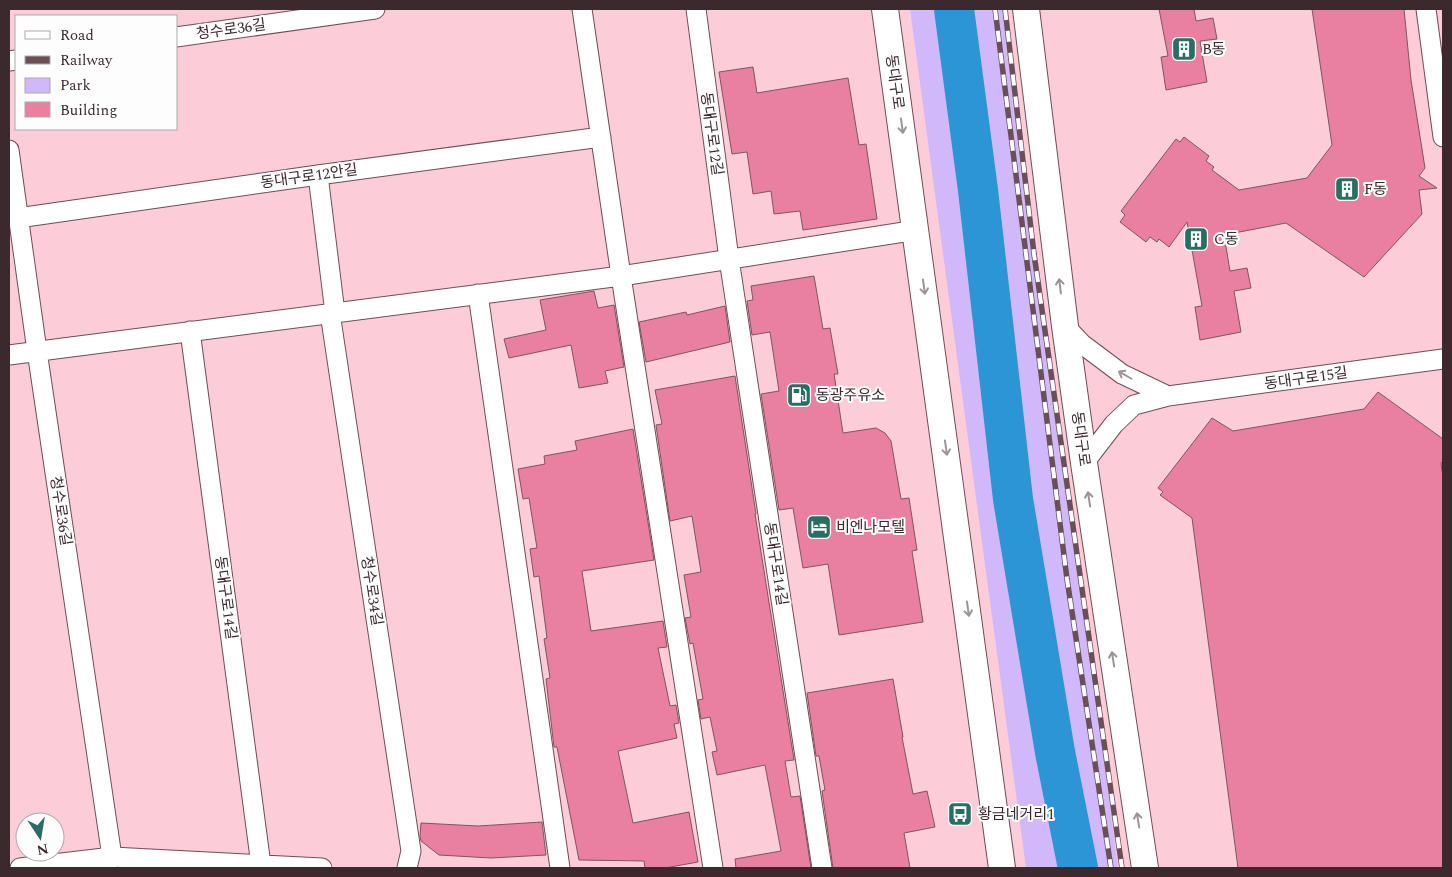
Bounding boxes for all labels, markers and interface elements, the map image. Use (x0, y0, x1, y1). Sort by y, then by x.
street label: 청수로36길 (195, 13, 267, 46)
legend (15, 15, 178, 130)
text: Road (60, 24, 94, 47)
building icon: B동 (1171, 36, 1197, 62)
place label: B동 (1202, 38, 1226, 61)
text: Railway (60, 49, 113, 72)
street label: 동대구로 (879, 53, 910, 111)
text: Park (60, 74, 91, 97)
street label: 동대구로12길 (694, 91, 729, 177)
text: Building (60, 99, 117, 122)
one-way arrow (897, 118, 907, 134)
street label: 동대구로12안길 (259, 158, 359, 195)
building icon: F동 (1334, 176, 1360, 202)
place label: F동 (1364, 178, 1387, 201)
building icon: C동 (1183, 226, 1209, 252)
place label: C동 (1214, 228, 1239, 251)
one-way arrow (1055, 278, 1065, 294)
one-way arrow (919, 279, 929, 295)
street label: 동대구로15길 (1263, 361, 1349, 396)
one-way arrow (1118, 369, 1132, 379)
fuel station icon: 동광주유소 (786, 382, 812, 408)
place label: 동광주유소 (816, 384, 885, 407)
street label: 동대구로 (1065, 410, 1096, 468)
one-way arrow (941, 440, 951, 456)
street label: 청수로36길 (44, 475, 77, 548)
one-way arrow (1084, 491, 1094, 507)
hotel icon: 비엔나모텔 (806, 514, 832, 540)
place label: 비엔나모텔 (836, 516, 905, 539)
street label: 동대구로14길 (758, 521, 793, 607)
street label: 동대구로14길 (208, 555, 243, 641)
street label: 청수로34길 (355, 555, 388, 628)
one-way arrow (963, 601, 973, 617)
one-way arrow (1108, 652, 1118, 668)
bus stop icon: 황금네거리1 (947, 801, 973, 827)
place label: 황금네거리1 (978, 803, 1055, 826)
north arrow (15, 812, 65, 862)
one-way arrow (1132, 812, 1142, 828)
text: N (35, 838, 50, 861)

